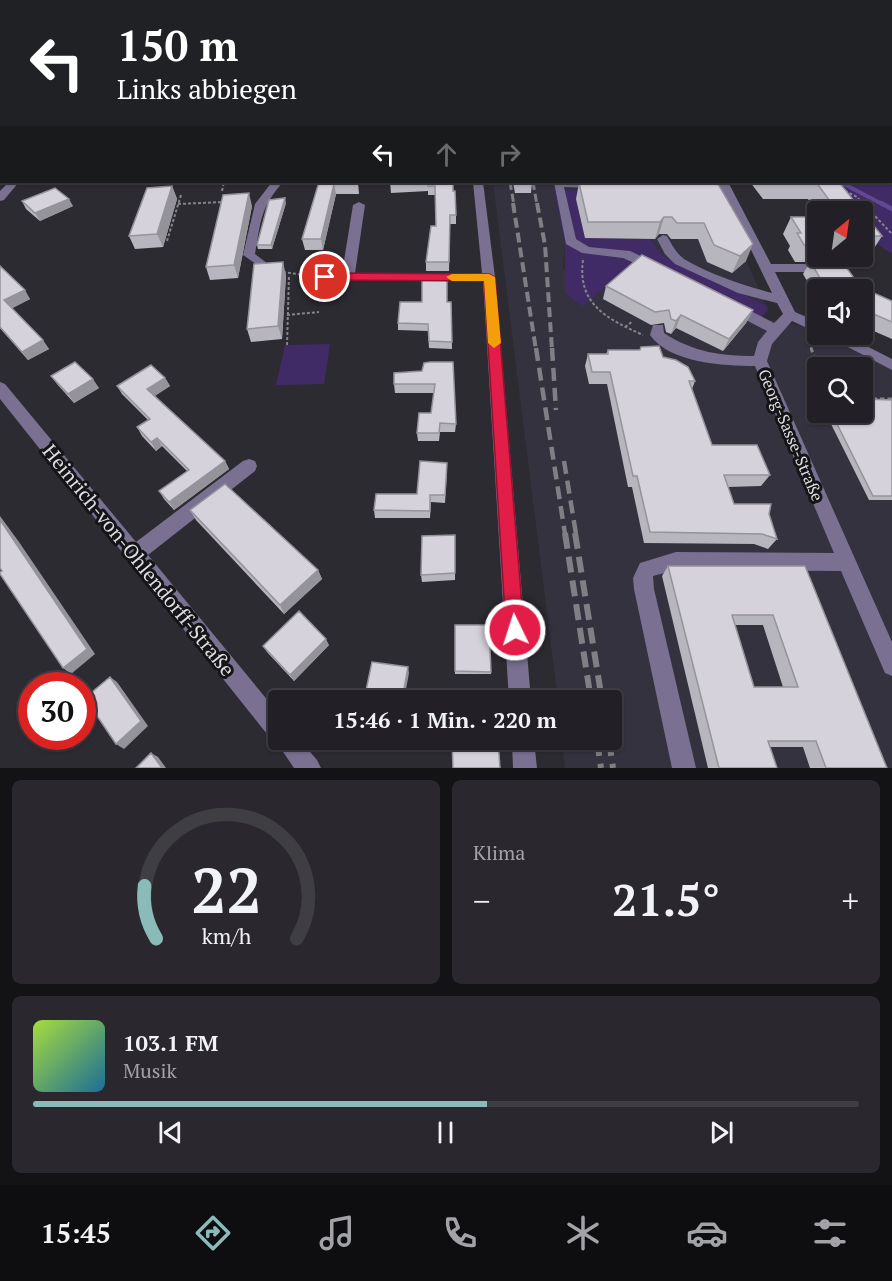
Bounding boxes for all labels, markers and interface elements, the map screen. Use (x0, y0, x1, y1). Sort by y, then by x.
text: 150 m (117, 17, 238, 73)
icon: left (18, 24, 96, 102)
text: Links abbiegen (117, 71, 297, 107)
icon: left (367, 138, 400, 171)
icon: ahead (430, 138, 463, 171)
icon: right (493, 138, 526, 171)
north arrow (807, 201, 873, 267)
map controls (807, 201, 873, 423)
pin (299, 251, 350, 302)
icon: arrive (308, 260, 341, 293)
button: sound (807, 279, 873, 345)
button: search (807, 357, 873, 423)
street label: Georg-Sasse-Straße (753, 366, 829, 504)
street label: Heinrich-von-Ohlendorff-Straße (37, 438, 241, 682)
position arrow (483, 598, 547, 662)
speed limit sign: 30 (18, 672, 96, 750)
text: 15:46 · 1 Min. · 220 m (333, 705, 557, 734)
text: Klima (473, 839, 525, 866)
text: 22 (191, 848, 261, 931)
text: 21.5° (612, 869, 720, 929)
text: − (473, 879, 491, 922)
text: + (841, 879, 859, 922)
text: km/h (201, 922, 251, 950)
text: 103.1 FM (123, 1028, 218, 1057)
text: Musik (123, 1057, 177, 1084)
icon: previous (154, 1116, 187, 1149)
icon: pause (429, 1116, 462, 1149)
icon: next (705, 1116, 738, 1149)
icon: directions (192, 1212, 234, 1254)
icon: music (316, 1212, 358, 1254)
icon: phone (439, 1212, 481, 1254)
icon: climate (562, 1212, 604, 1254)
icon: car (686, 1212, 728, 1254)
icon: filters (809, 1212, 851, 1254)
text: 15:45 (41, 1215, 111, 1251)

